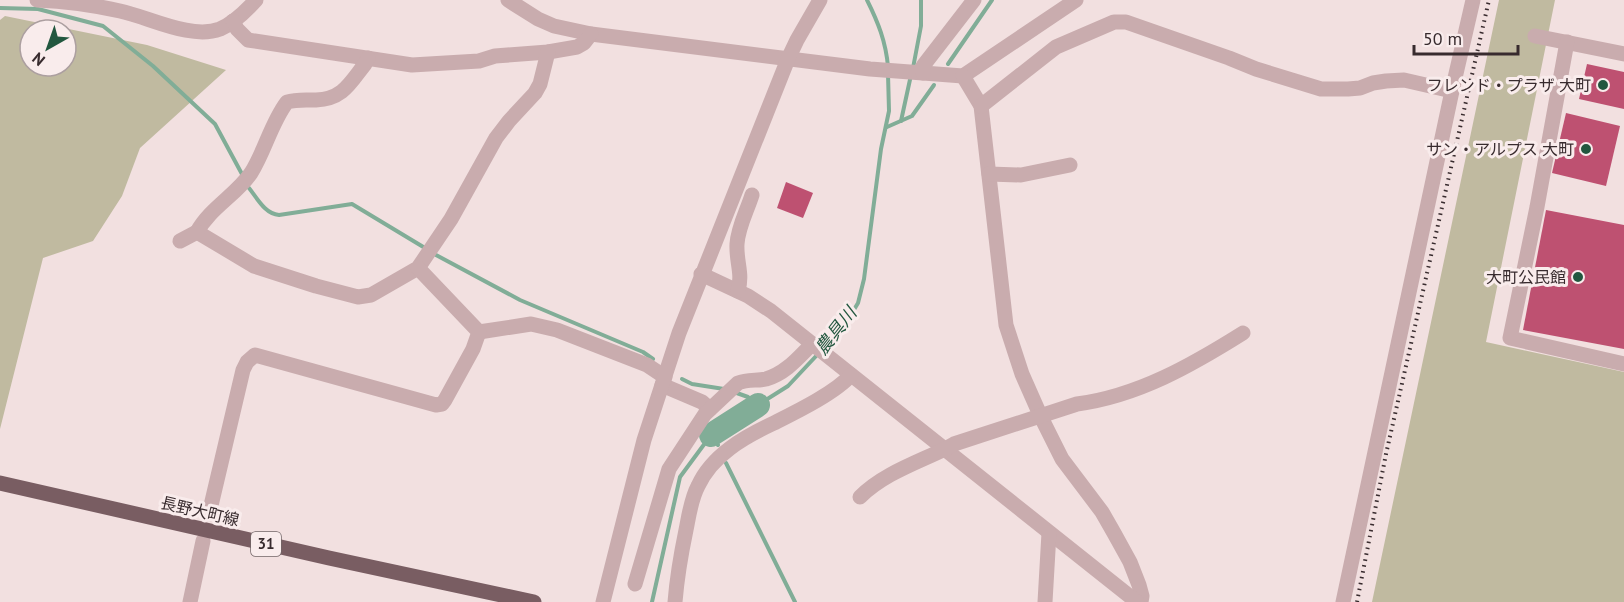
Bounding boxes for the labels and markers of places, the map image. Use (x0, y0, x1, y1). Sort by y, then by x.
place label: フレンド・プラザ 大町 (1427, 75, 1591, 95)
marker: フレンド・プラザ 大町 (1596, 78, 1610, 92)
place label: サン・アルプス 大町 (1426, 139, 1574, 159)
marker: サン・アルプス 大町 (1579, 142, 1593, 156)
place label: 大町公民館 (1486, 267, 1566, 287)
marker: 大町公民館 (1571, 270, 1585, 284)

